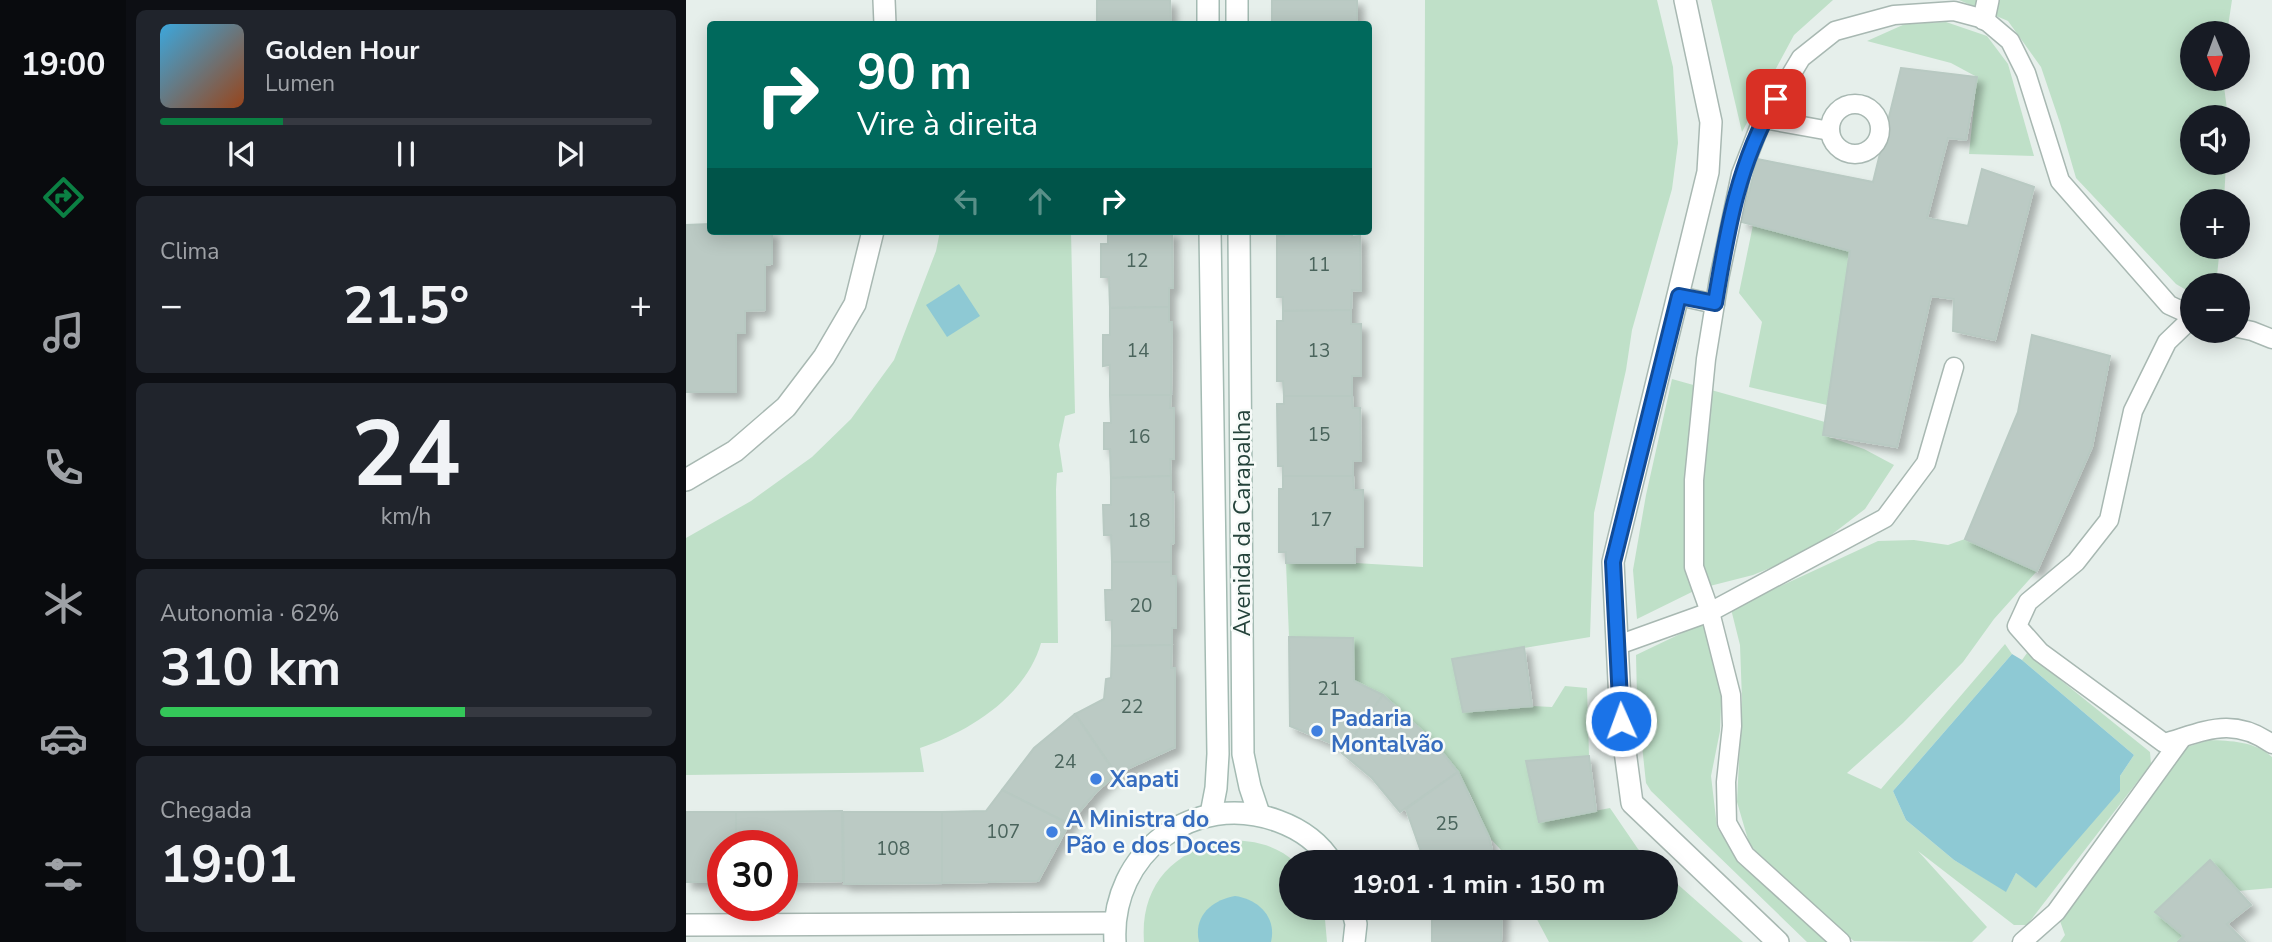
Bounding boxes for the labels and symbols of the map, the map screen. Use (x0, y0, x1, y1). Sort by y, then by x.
north arrow (2180, 21, 2250, 91)
pin (1746, 69, 1806, 129)
house number: 12 (1126, 248, 1148, 274)
house number: 11 (1308, 252, 1330, 278)
house number: 14 (1127, 338, 1149, 364)
house number: 13 (1308, 338, 1330, 364)
street label: Avenida da Carapalha (1227, 410, 1258, 636)
house number: 15 (1308, 422, 1330, 448)
house number: 16 (1128, 424, 1150, 450)
house number: 17 (1310, 507, 1332, 533)
house number: 18 (1128, 508, 1150, 534)
house number: 20 (1130, 593, 1152, 619)
house number: 21 (1318, 676, 1340, 702)
position arrow (1584, 684, 1658, 758)
house number: 22 (1121, 694, 1143, 720)
place label: Padaria Montalvão (1331, 703, 1444, 760)
marker: Padaria Montalvão (1309, 723, 1325, 739)
house number: 24 (1054, 749, 1076, 775)
place label: Xapati (1109, 764, 1179, 795)
marker: Xapati (1088, 771, 1104, 787)
place label: A Ministra do Pão e dos Doces (1066, 804, 1241, 861)
house number: 25 (1436, 811, 1458, 837)
house number: 107 (986, 819, 1020, 845)
marker: A Ministra do Pão e dos Doces (1044, 824, 1060, 840)
speed limit sign: 30 (707, 830, 798, 921)
house number: 108 (876, 836, 910, 862)

